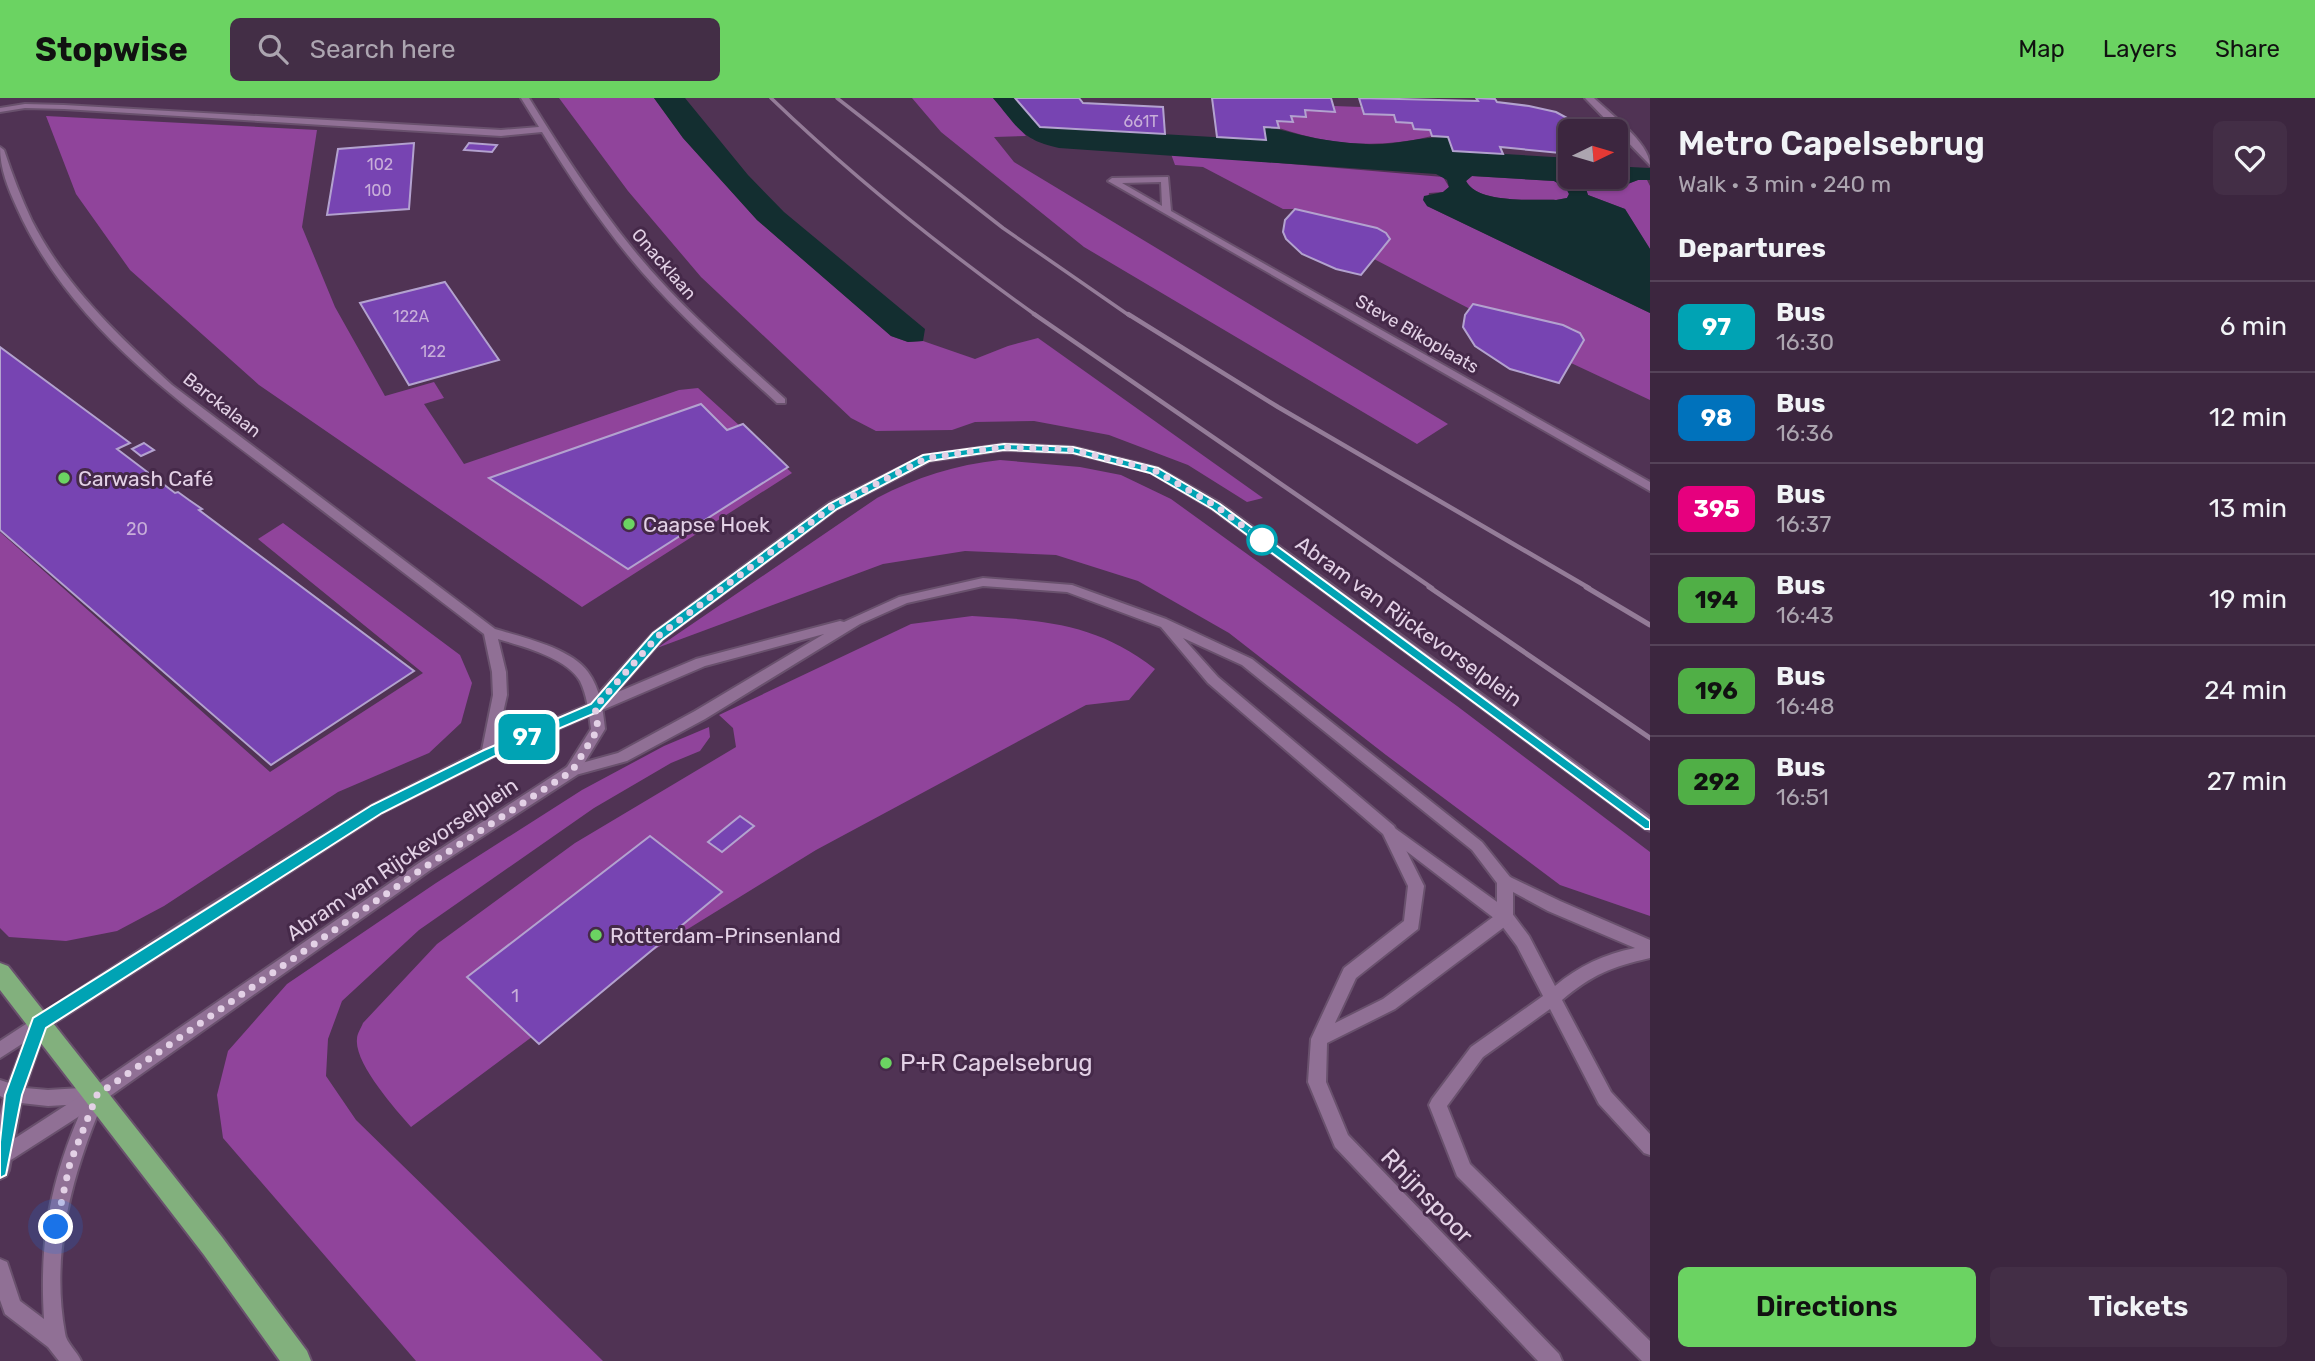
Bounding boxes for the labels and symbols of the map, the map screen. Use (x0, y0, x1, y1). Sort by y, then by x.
house number: 661T (1123, 112, 1159, 131)
north arrow (1558, 119, 1628, 189)
house number: 102 (367, 155, 393, 174)
house number: 100 (364, 181, 392, 200)
street label: Onacklaan (627, 224, 701, 304)
street label: Steve Bikoplaats (1351, 290, 1483, 378)
house number: 122A (393, 307, 429, 326)
house number: 122 (420, 342, 446, 361)
street label: Barckalaan (179, 368, 265, 442)
place label: Carwash Café (78, 466, 213, 491)
marker: Carwash Café (56, 470, 72, 486)
place label: Caapse Hoek (643, 512, 770, 537)
marker: Caapse Hoek (621, 516, 637, 532)
house number: 20 (126, 518, 148, 540)
unlabelled marker (1247, 525, 1277, 555)
street label: Abram van Rijckevorselplein (1291, 531, 1527, 711)
line badge: 97 (496, 714, 558, 760)
street label: Abram van Rijckevorselplein (282, 772, 522, 946)
place label: Rotterdam-Prinsenland (610, 923, 841, 948)
marker: Rotterdam-Prinsenland (588, 927, 604, 943)
house number: 1 (511, 985, 519, 1007)
place label: P+R Capelsebrug (900, 1049, 1093, 1077)
marker: P+R Capelsebrug (878, 1055, 894, 1071)
street label: Rhijnspoor (1375, 1143, 1479, 1249)
your location (38, 1209, 73, 1244)

